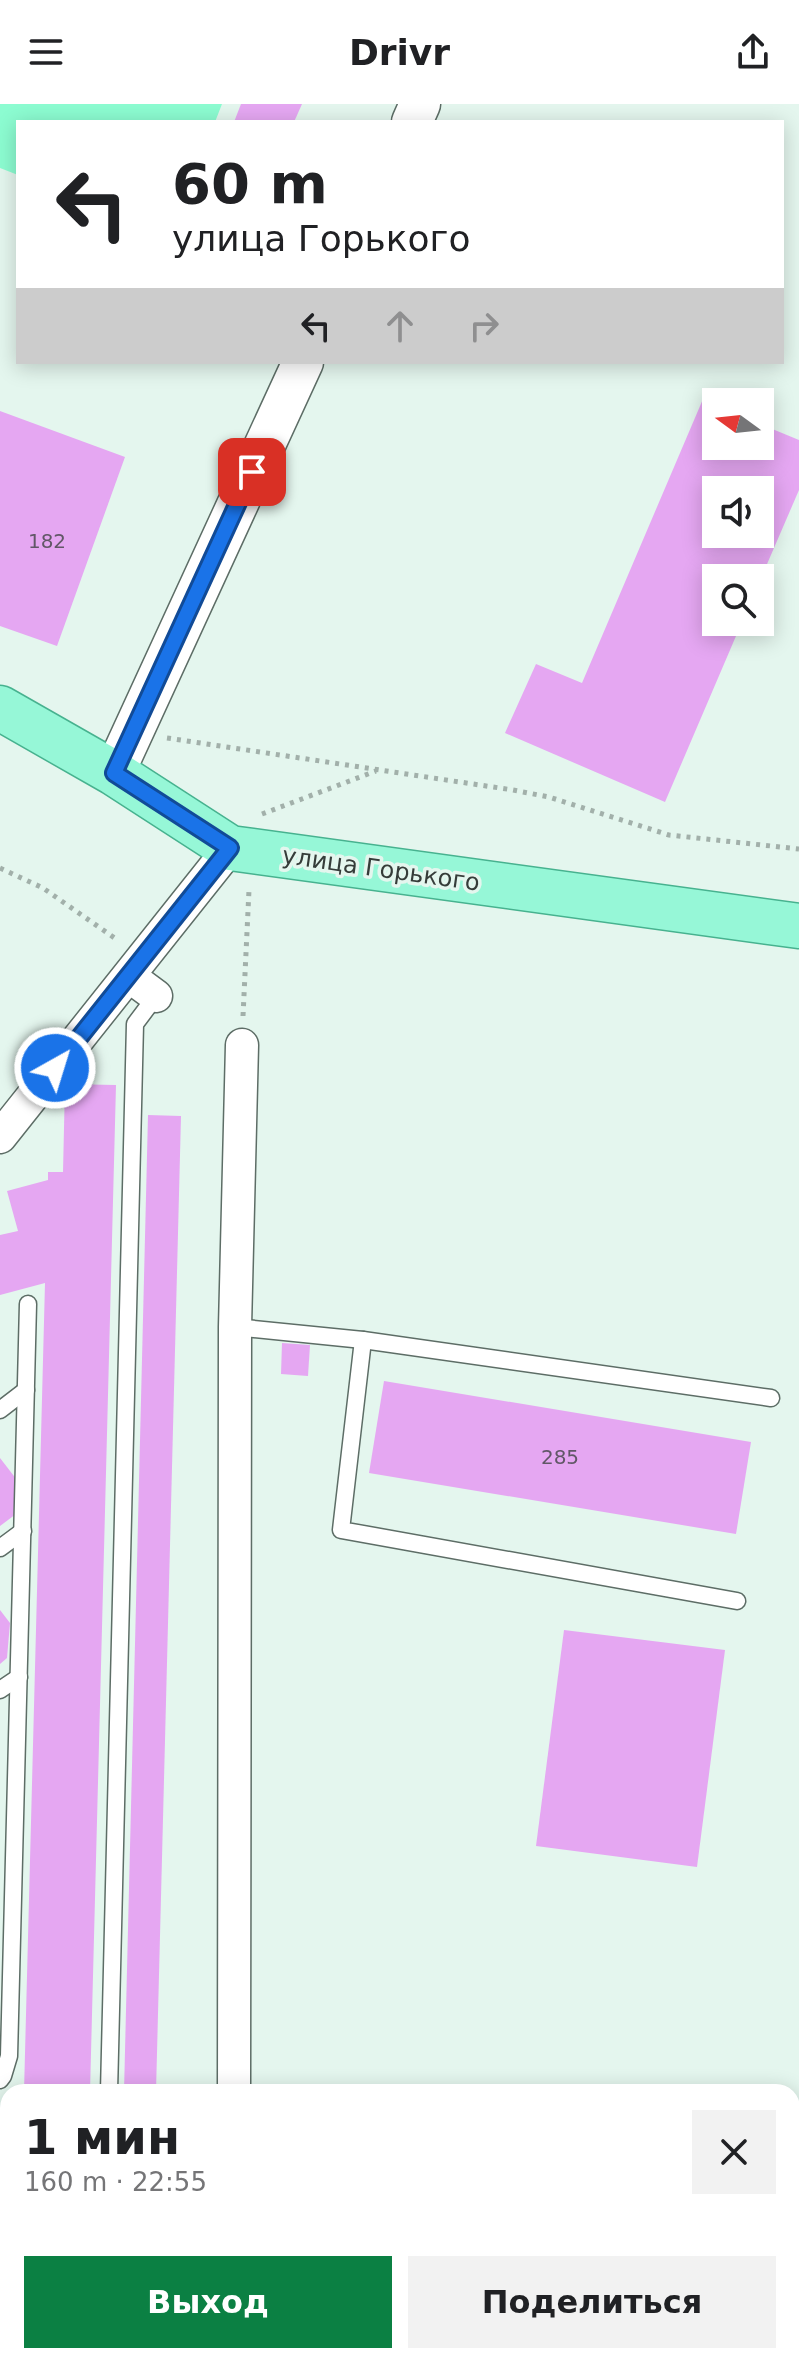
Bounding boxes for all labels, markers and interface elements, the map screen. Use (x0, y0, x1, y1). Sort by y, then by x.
icon: menu (24, 30, 68, 74)
icon: share (731, 30, 775, 74)
text: Drivr (349, 32, 450, 73)
text: 60 m (172, 151, 328, 216)
icon: left (40, 152, 144, 256)
text: улица Горького (172, 218, 470, 259)
icon: left (294, 304, 338, 348)
icon: ahead (378, 304, 422, 348)
icon: right (462, 304, 506, 348)
north arrow (702, 388, 774, 460)
map controls (702, 388, 774, 636)
pin (218, 438, 286, 506)
icon: arrive (230, 450, 274, 494)
button: sound (702, 476, 774, 548)
house number: 182 (28, 529, 66, 553)
button: search (702, 564, 774, 636)
street label: улица Горького (281, 841, 481, 897)
position arrow (13, 1026, 97, 1110)
house number: 285 (541, 1445, 579, 1469)
text: 1 мин (24, 2109, 180, 2165)
button: close (692, 2110, 776, 2194)
text: 160 m · 22:55 (24, 2167, 207, 2197)
button: Выход (24, 2256, 392, 2348)
button: Поделиться (408, 2256, 776, 2348)

